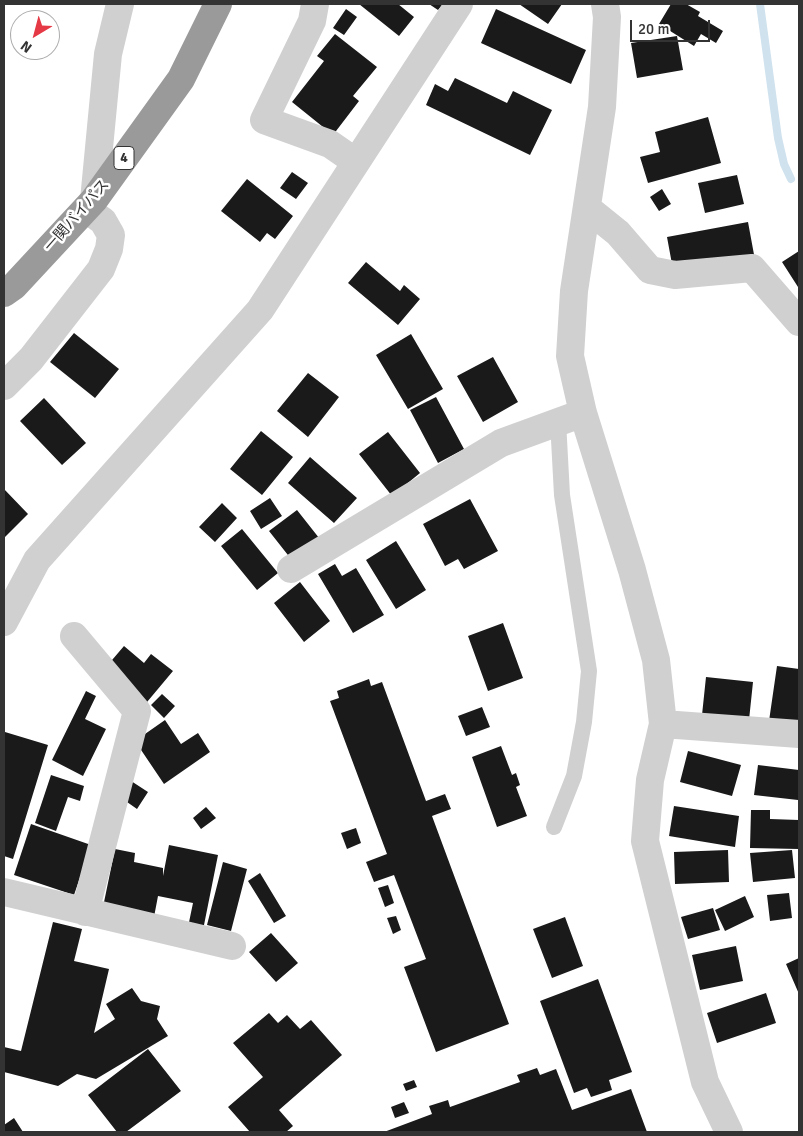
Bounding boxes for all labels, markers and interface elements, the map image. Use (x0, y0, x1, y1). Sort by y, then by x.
north arrow (10, 10, 60, 60)
scale bar (633, 10, 713, 42)
text: 20 m (638, 20, 669, 38)
text: N (17, 37, 35, 56)
road number: 4 (114, 146, 134, 170)
street label: 一関バイパス (41, 176, 113, 256)

